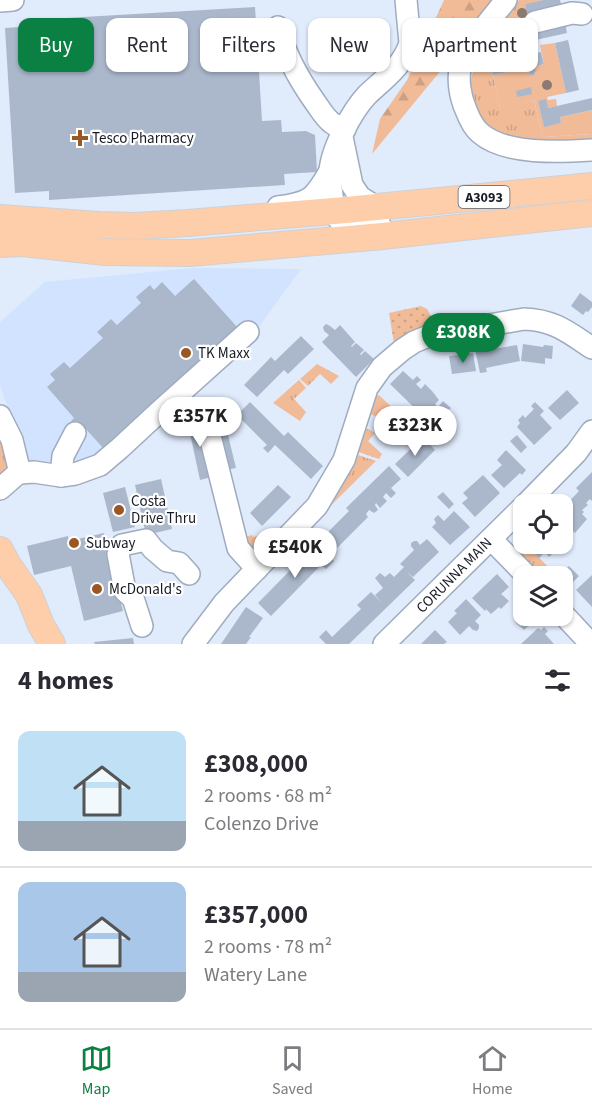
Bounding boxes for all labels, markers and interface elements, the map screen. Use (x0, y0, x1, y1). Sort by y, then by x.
chip: Buy (18, 18, 94, 72)
chip: Rent (106, 18, 188, 72)
chip: Filters (200, 18, 296, 72)
chip: New (308, 18, 390, 72)
chip: Apartment (402, 18, 538, 72)
place label: Tesco Pharmacy (92, 128, 194, 149)
marker: Tesco Pharmacy (73, 131, 87, 145)
road number: A3093 (458, 186, 510, 208)
pin: £308K (421, 313, 505, 364)
text: £308K (436, 318, 490, 346)
place label: TK Maxx (198, 343, 250, 364)
marker: TK Maxx (179, 346, 193, 360)
pin: £357K (158, 397, 242, 448)
text: £357K (173, 402, 227, 430)
pin: £323K (373, 406, 457, 457)
text: £323K (388, 411, 442, 439)
place label: Costa Drive Thru (131, 491, 196, 529)
map controls (513, 494, 573, 626)
button: locate (513, 494, 573, 554)
marker: Costa Drive Thru (112, 503, 126, 517)
pin: £540K (253, 528, 337, 579)
place label: Subway (86, 533, 136, 554)
text: £540K (268, 533, 322, 561)
street label: CORUNNA MAIN (412, 533, 497, 618)
marker: Subway (67, 536, 81, 550)
button: layers (513, 566, 573, 626)
place label: McDonald's (109, 579, 182, 600)
marker: McDonald's (90, 582, 104, 596)
text: 4 homes (18, 662, 113, 699)
icon: filters (541, 664, 574, 697)
text: £308,000 (204, 745, 308, 782)
icon: home (66, 755, 138, 827)
text: 2 rooms · 68 m² (204, 782, 332, 810)
text: Colenzo Drive (204, 810, 319, 838)
text: £357,000 (204, 896, 308, 933)
icon: home (66, 906, 138, 978)
text: 2 rooms · 78 m² (204, 933, 332, 961)
text: Watery Lane (204, 961, 307, 989)
tab: Map (80, 1042, 113, 1100)
tab: Saved (272, 1042, 313, 1100)
tab: Home (472, 1042, 512, 1100)

